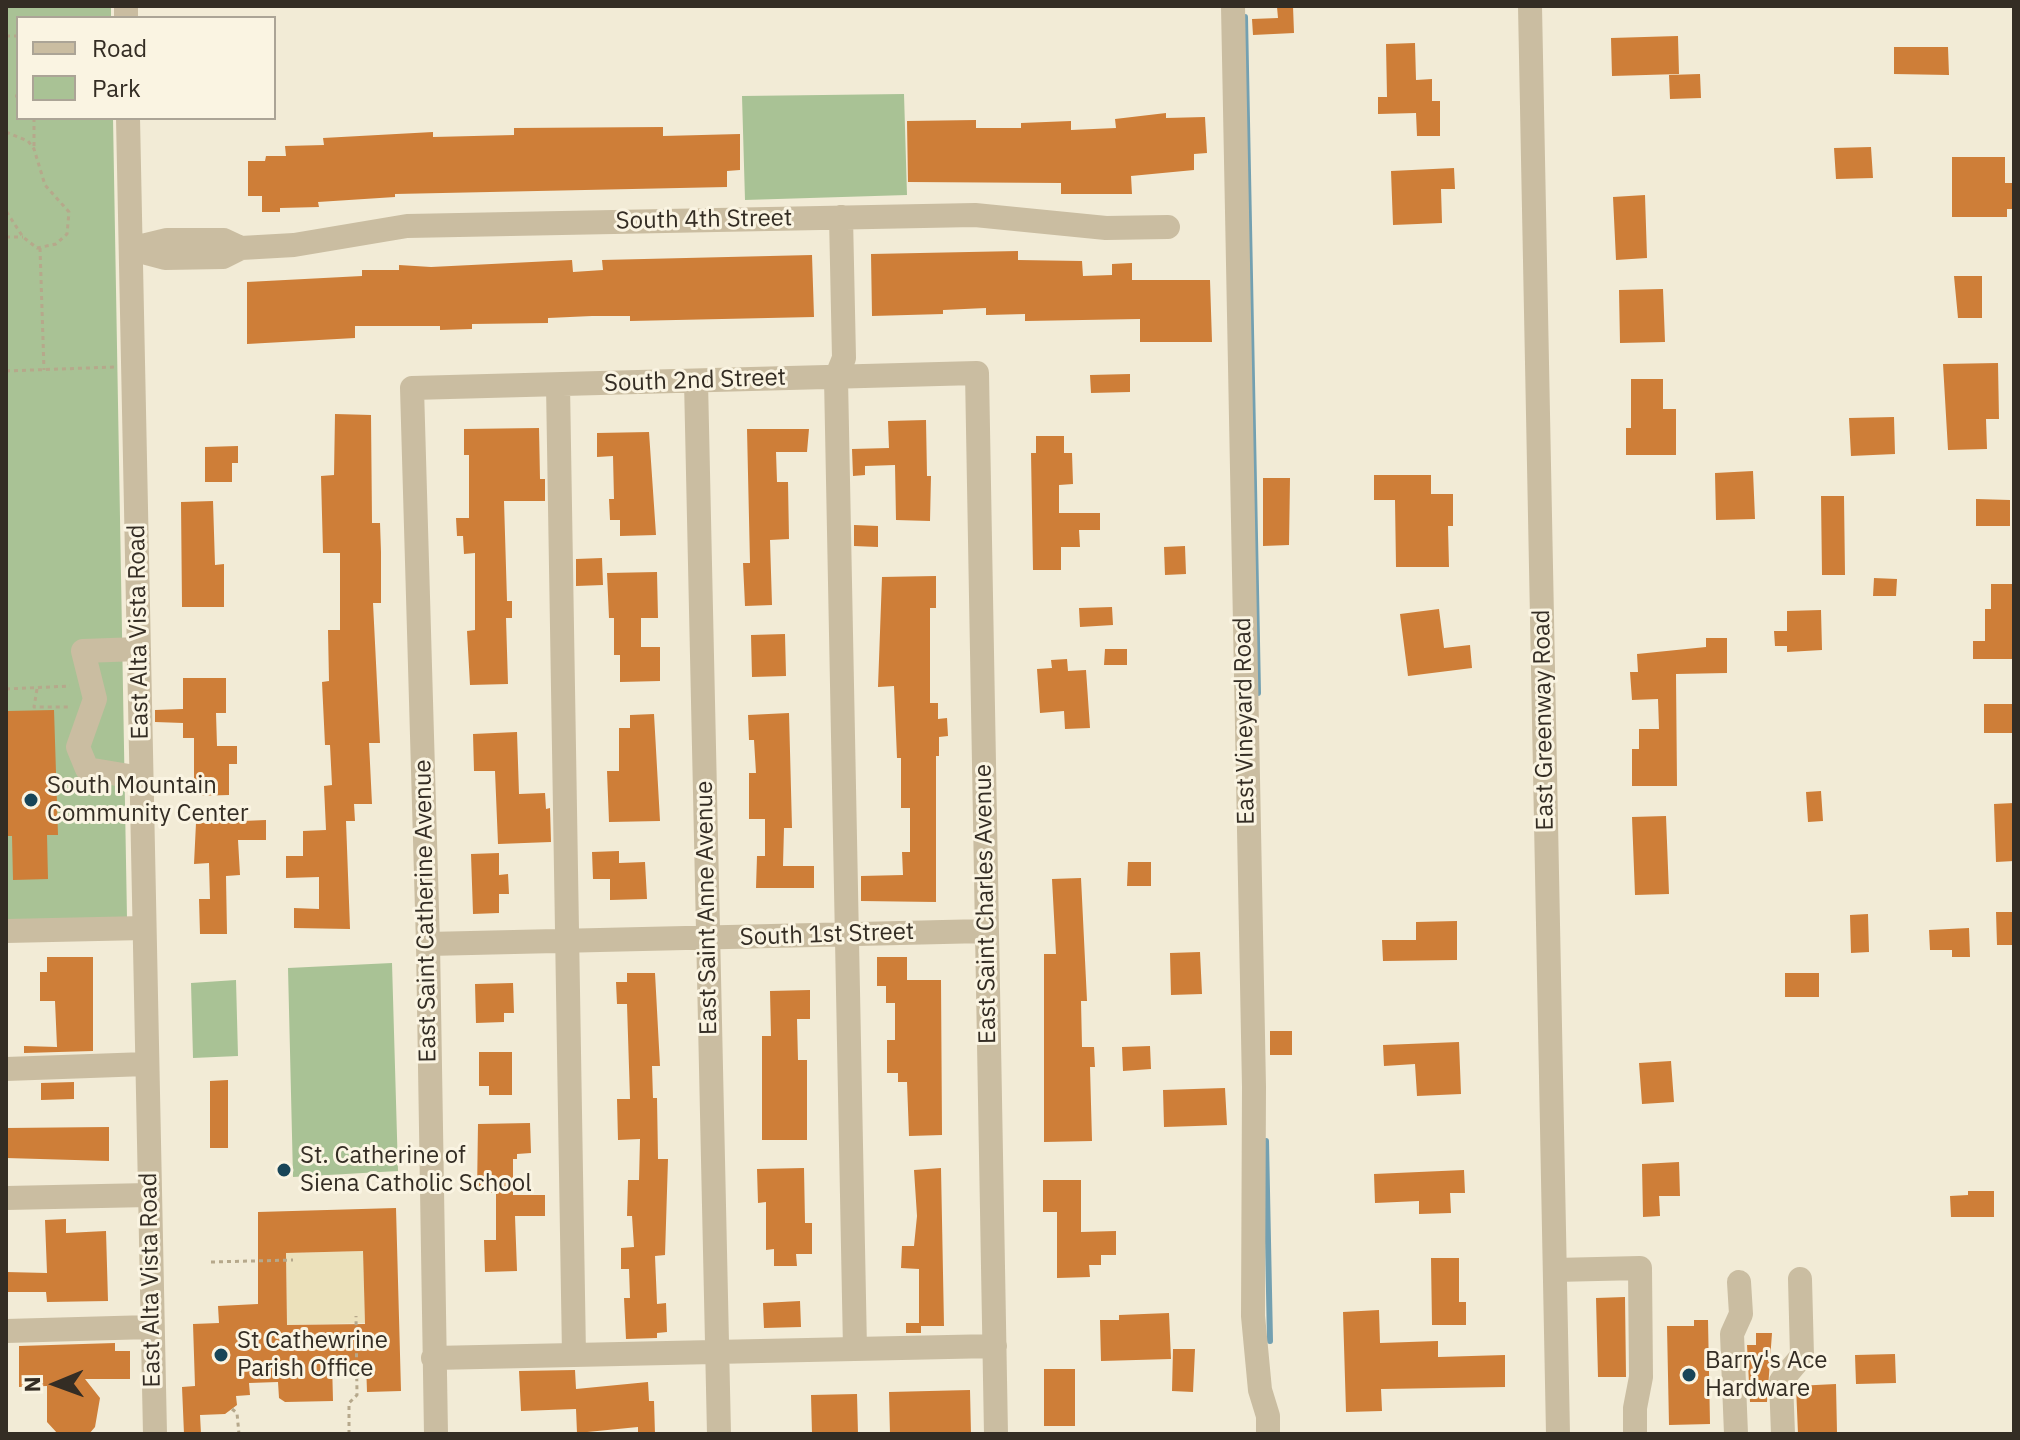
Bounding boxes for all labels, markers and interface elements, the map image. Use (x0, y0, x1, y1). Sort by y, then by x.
legend (16, 16, 276, 120)
text: Road (92, 32, 147, 64)
text: Park (92, 72, 141, 104)
street label: South 4th Street (615, 204, 793, 236)
street label: South 2nd Street (603, 363, 787, 399)
street label: East Alta Vista Road (123, 524, 155, 740)
street label: East Greenway Road (1528, 609, 1560, 831)
street label: East Vineyard Road (1229, 617, 1261, 825)
street label: East Saint Catherine Avenue (409, 759, 443, 1063)
street label: East Saint Charles Avenue (969, 764, 1003, 1044)
place label: South Mountain Community Center (47, 772, 249, 828)
street label: East Saint Anne Avenue (690, 781, 724, 1035)
marker: South Mountain Community Center (22, 791, 40, 809)
street label: South 1st Street (739, 918, 915, 952)
place label: St. Catherine of Siena Catholic School (300, 1142, 532, 1198)
marker: St. Catherine of Siena Catholic School (275, 1161, 293, 1179)
street label: East Alta Vista Road (135, 1172, 167, 1388)
place label: St Cathewrine Parish Office (237, 1327, 388, 1383)
north arrow (16, 1344, 96, 1424)
marker: St Cathewrine Parish Office (212, 1346, 230, 1364)
place label: Barry's Ace Hardware (1705, 1347, 1827, 1403)
marker: Barry's Ace Hardware (1680, 1366, 1698, 1384)
text: N (17, 1376, 46, 1393)

